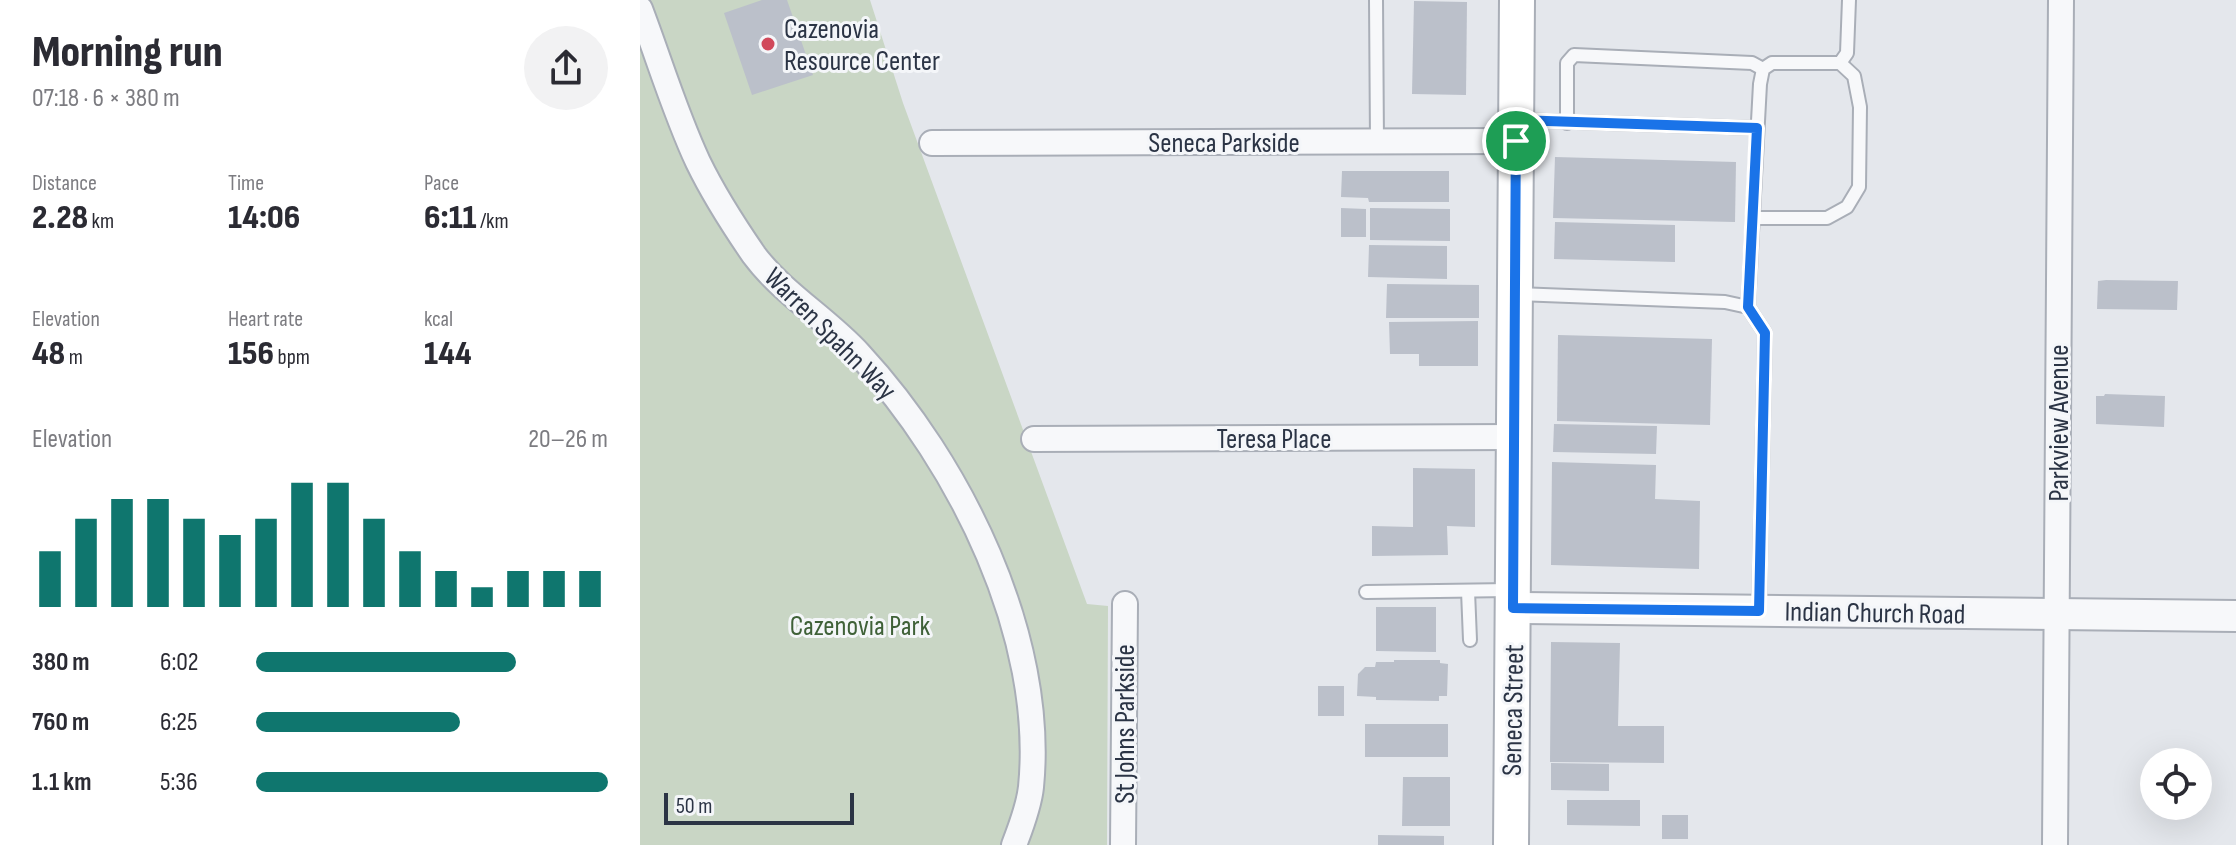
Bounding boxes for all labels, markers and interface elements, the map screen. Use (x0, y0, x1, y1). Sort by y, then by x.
place label: Cazenovia Resource Center (784, 13, 940, 78)
text: Morning run (32, 26, 223, 79)
button: share (524, 26, 608, 110)
marker: Cazenovia Resource Center (759, 35, 777, 53)
text: 07:18 · 6 × 380 m (32, 83, 180, 114)
pin (1482, 107, 1550, 175)
icon: arrive (1494, 119, 1538, 163)
street label: Seneca Parkside (1148, 127, 1300, 160)
text: Distance (32, 170, 97, 197)
text: Time (228, 170, 264, 197)
text: Pace (424, 170, 459, 197)
text: 2.28 (32, 197, 88, 238)
text: 14:06 (228, 197, 300, 238)
text: 6:11 (424, 197, 477, 238)
text: km (88, 208, 114, 235)
text: /km (477, 208, 509, 235)
street label: Warren Spahn Way (757, 261, 903, 407)
text: Elevation (32, 306, 100, 333)
text: Heart rate (228, 306, 303, 333)
text: kcal (424, 306, 453, 333)
text: 48 (32, 333, 65, 374)
text: 156 (228, 333, 274, 374)
text: 144 (424, 333, 472, 374)
text: m (65, 344, 83, 371)
text: bpm (274, 344, 310, 371)
street label: Parkview Avenue (2043, 345, 2076, 501)
street label: Teresa Place (1217, 423, 1331, 456)
text: Elevation (32, 424, 112, 455)
text: 20–26 m (528, 424, 608, 455)
street label: Indian Church Road (1784, 595, 1966, 632)
park label: Cazenovia Park (790, 610, 931, 643)
street label: St Johns Parkside (1109, 644, 1142, 804)
street label: Seneca Street (1496, 644, 1531, 776)
text: 380 m (32, 647, 90, 678)
text: 6:02 (160, 647, 199, 678)
text: 760 m (32, 707, 89, 738)
text: 6:25 (160, 707, 197, 738)
map controls (2140, 748, 2212, 820)
button: locate (2140, 748, 2212, 820)
text: 1.1 km (32, 767, 91, 798)
text: 5:36 (160, 767, 198, 798)
scale bar (664, 789, 854, 825)
text: 50 m (676, 793, 712, 820)

